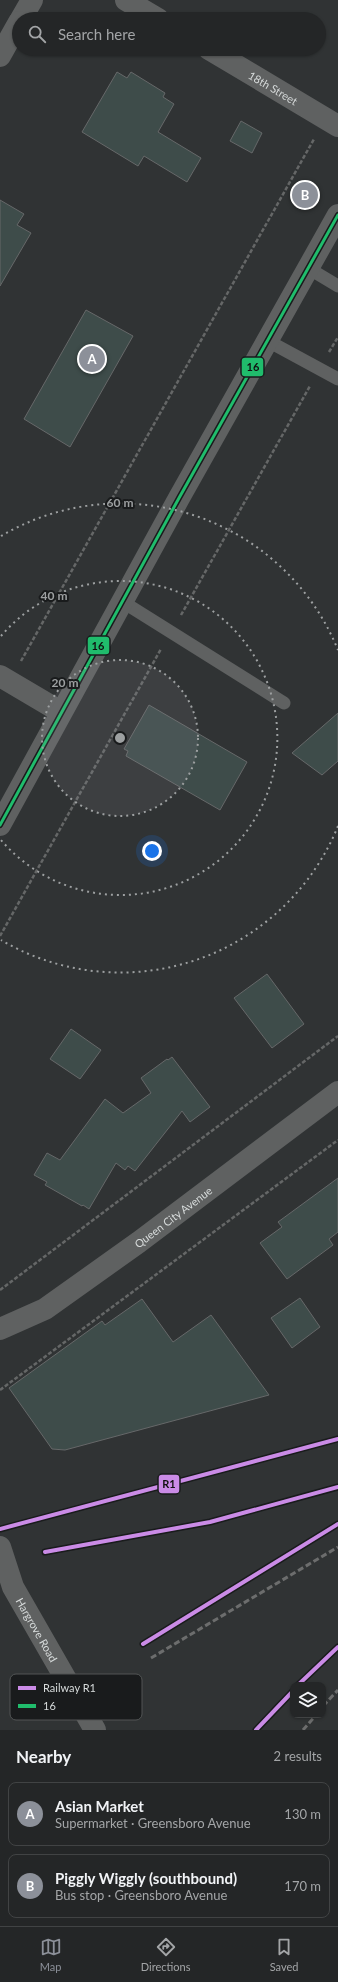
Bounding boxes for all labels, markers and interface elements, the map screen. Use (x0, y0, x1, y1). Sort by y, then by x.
search box (12, 12, 326, 56)
icon: search (26, 23, 48, 45)
text: Search here (58, 25, 135, 43)
street label: 18th Street (247, 68, 300, 107)
pin: B (292, 180, 318, 210)
pin: A (79, 344, 105, 374)
line badge: 16 (241, 357, 264, 377)
text: 16 (247, 360, 260, 373)
text: 60 m (107, 495, 133, 510)
text: 40 m (41, 588, 67, 603)
line badge: 16 (87, 636, 110, 655)
text: 16 (92, 639, 105, 652)
text: 20 m (52, 675, 78, 690)
centre of rings (113, 731, 127, 745)
your location (142, 841, 162, 861)
street label: Queen City Avenue (132, 1183, 214, 1250)
line badge: R1 (158, 1474, 180, 1494)
text: R1 (162, 1477, 176, 1490)
street label: Hargrove Road (14, 1595, 61, 1664)
legend (10, 1674, 142, 1720)
text: Railway R1 (43, 1681, 96, 1694)
map controls (290, 1682, 326, 1718)
button: layers (290, 1682, 326, 1718)
text: 16 (43, 1699, 56, 1712)
text: Nearby (16, 1746, 71, 1767)
text: 2 results (274, 1748, 322, 1764)
text: Asian Market (55, 1797, 144, 1815)
text: A (25, 1806, 35, 1822)
text: 130 m (284, 1806, 321, 1822)
text: Supermarket · Greensboro Avenue (55, 1815, 251, 1831)
text: Piggly Wiggly (southbound) (55, 1869, 237, 1887)
text: B (26, 1878, 34, 1894)
text: 170 m (284, 1878, 321, 1894)
text: Bus stop · Greensboro Avenue (55, 1887, 227, 1903)
tab: Map (40, 1936, 62, 1973)
tab: Directions (141, 1936, 190, 1973)
tab: Saved (270, 1936, 298, 1973)

